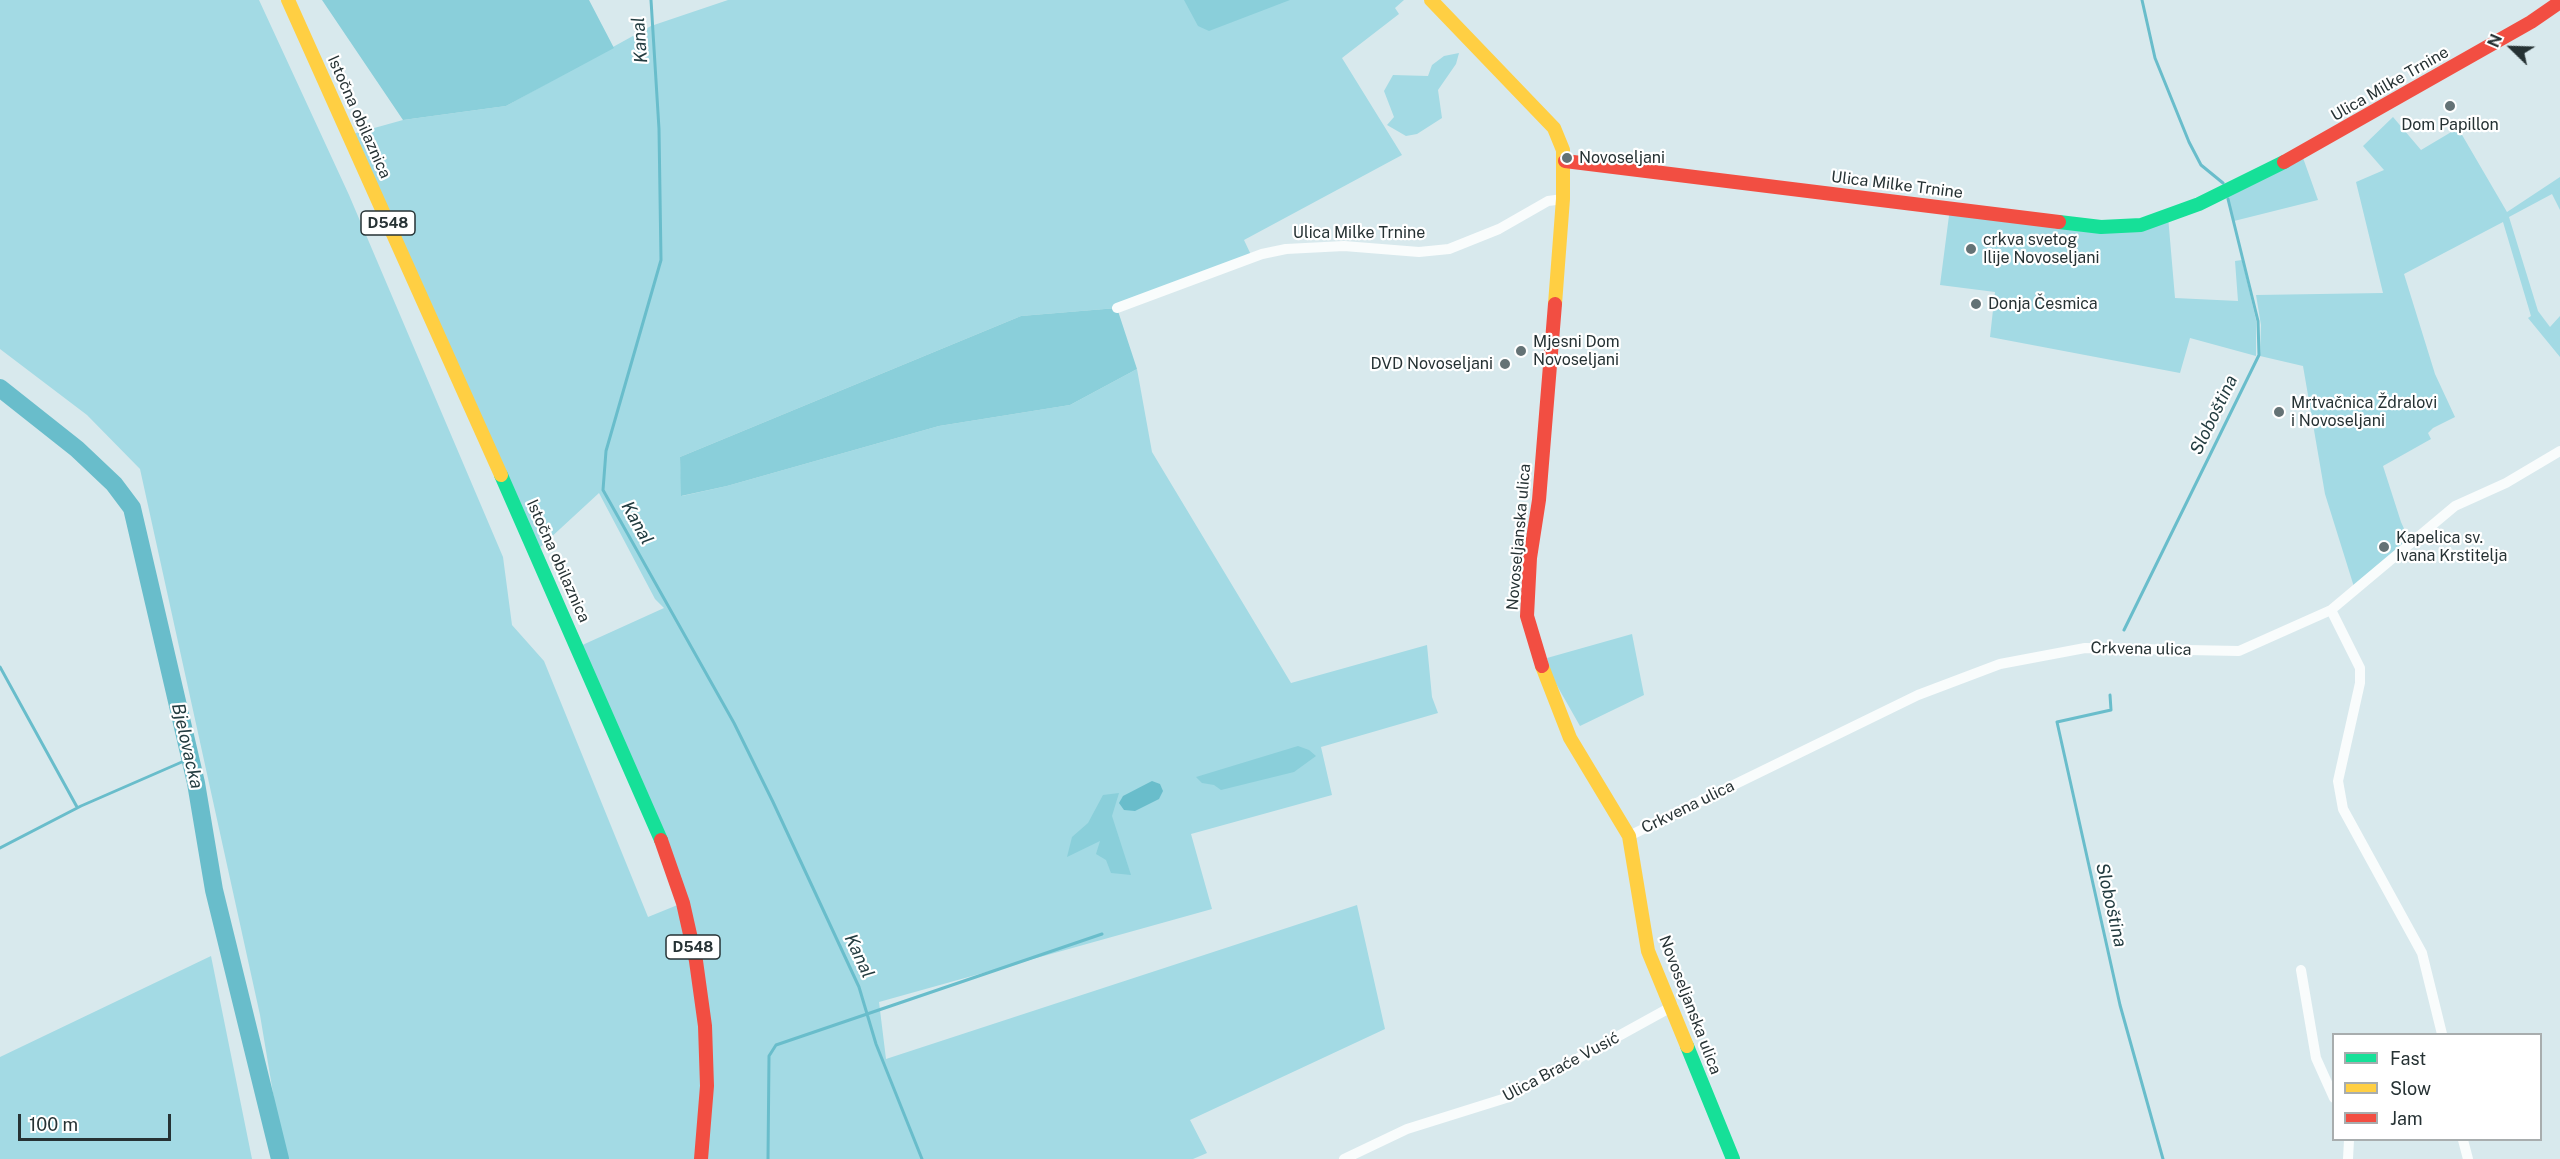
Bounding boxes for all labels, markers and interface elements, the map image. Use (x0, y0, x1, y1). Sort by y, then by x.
water label: Kanal (628, 16, 652, 64)
north arrow (2482, 18, 2542, 78)
text: N (2484, 31, 2506, 50)
street label: Ulica Milke Trnine (2328, 43, 2452, 125)
street label: Istočna obilaznica (323, 52, 395, 182)
marker: Dom Papillon (2443, 99, 2457, 113)
place label: Dom Papillon (2401, 115, 2499, 135)
place label: Novoseljani (1579, 148, 1665, 168)
marker: Novoseljani (1560, 151, 1574, 165)
street label: Ulica Milke Trnine (1830, 167, 1964, 203)
road number: D548 (361, 211, 415, 235)
street label: Ulica Milke Trnine (1293, 223, 1425, 243)
place label: crkva svetog Ilije Novoseljani (1983, 230, 2099, 268)
marker: crkva svetog Ilije Novoseljani (1964, 242, 1978, 256)
place label: Donja Česmica (1988, 294, 2098, 314)
marker: Donja Česmica (1969, 297, 1983, 311)
place label: Mjesni Dom Novoseljani (1533, 332, 1620, 370)
marker: Mjesni Dom Novoseljani (1514, 344, 1528, 358)
place label: DVD Novoseljani (1371, 354, 1493, 374)
marker: DVD Novoseljani (1498, 357, 1512, 371)
water label: Sloboština (2185, 372, 2243, 458)
place label: Mrtvačnica Ždralovi i Novoseljani (2291, 393, 2437, 431)
marker: Mrtvačnica Ždralovi i Novoseljani (2272, 405, 2286, 419)
street label: Novoseljanska ulica (1503, 463, 1535, 611)
street label: Istočna obilaznica (522, 496, 594, 626)
water label: Kanal (616, 498, 658, 548)
place label: Kapelica sv. Ivana Krstitelja (2396, 528, 2507, 566)
marker: Kapelica sv. Ivana Krstitelja (2377, 540, 2391, 554)
street label: Crkvena ulica (2090, 639, 2192, 659)
water label: Bjelovacka (167, 701, 207, 791)
street label: Crkvena ulica (1638, 776, 1738, 838)
water label: Sloboština (2091, 861, 2131, 949)
water label: Kanal (839, 931, 879, 981)
street label: Novoseljanska ulica (1655, 933, 1725, 1077)
road number: D548 (666, 935, 720, 959)
street label: Ulica Braće Vusić (1499, 1028, 1623, 1106)
legend (2332, 1033, 2542, 1141)
text: Fast (2390, 1048, 2426, 1069)
text: Slow (2390, 1078, 2431, 1099)
scale bar (21, 1102, 174, 1140)
text: Jam (2390, 1108, 2423, 1129)
text: 100 m (29, 1114, 78, 1135)

